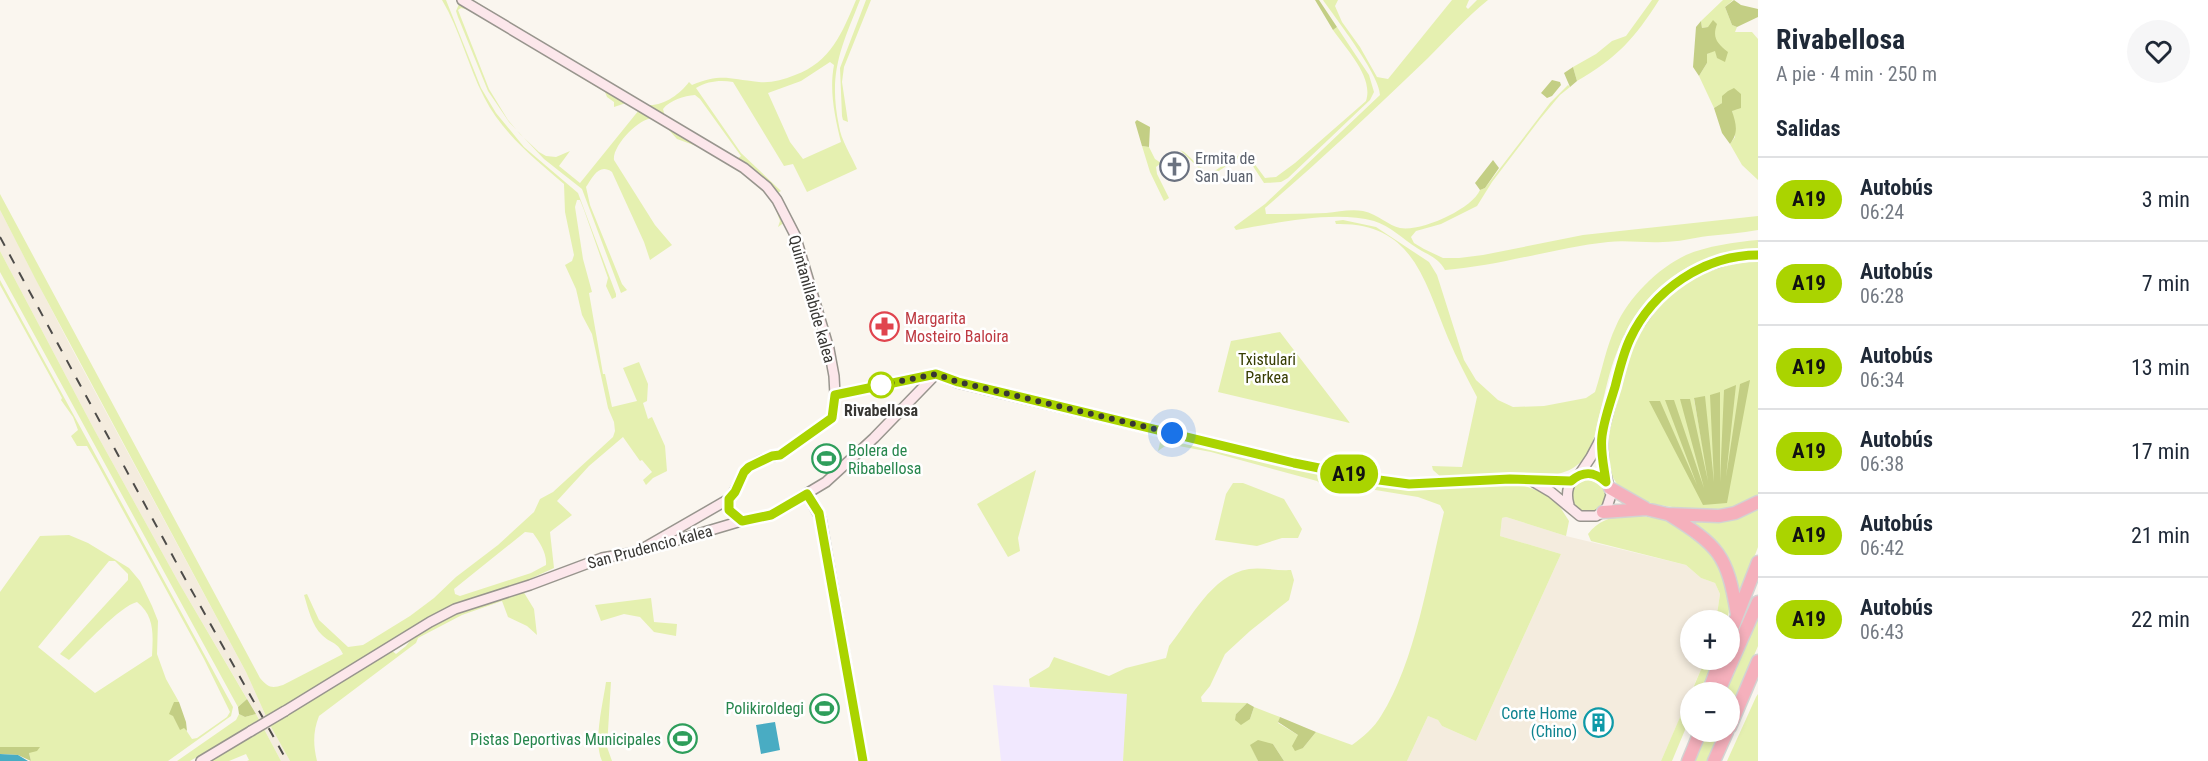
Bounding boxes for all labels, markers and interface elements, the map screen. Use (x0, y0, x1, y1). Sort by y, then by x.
button: heart (2127, 20, 2190, 83)
text: Rivabellosa (1776, 23, 1905, 56)
text: A pie · 4 min · 250 m (1776, 62, 1937, 86)
text: Salidas (1776, 116, 1841, 141)
place label: Ermita de San Juan (1195, 149, 1255, 186)
church icon: Ermita de San Juan (1158, 151, 1190, 183)
text: Autobús (1860, 175, 1933, 200)
text: A19 (1792, 187, 1826, 211)
text: 3 min (2142, 187, 2190, 212)
text: 06:24 (1860, 200, 1904, 224)
street label: Quintanillabide kalea (785, 233, 839, 365)
text: Autobús (1860, 259, 1933, 284)
text: A19 (1792, 271, 1826, 295)
text: 7 min (2142, 271, 2190, 296)
text: 06:28 (1860, 284, 1904, 308)
place label: Margarita Mosteiro Baloira (905, 309, 1009, 346)
pharmacy icon: Margarita Mosteiro Baloira (868, 311, 900, 343)
text: Autobús (1860, 343, 1933, 368)
park label: Txistulari Parkea (1238, 350, 1296, 387)
text: A19 (1792, 355, 1826, 379)
text: 13 min (2131, 355, 2190, 380)
text: 06:34 (1860, 368, 1904, 392)
marker: Rivabellosa (868, 372, 894, 398)
place label: Rivabellosa (844, 401, 918, 420)
your location (1157, 418, 1187, 448)
text: Autobús (1860, 427, 1933, 452)
text: A19 (1792, 439, 1826, 463)
text: 17 min (2131, 439, 2190, 464)
place label: Bolera de Ribabellosa (848, 441, 921, 478)
sports icon: Bolera de Ribabellosa (811, 443, 843, 475)
text: 06:38 (1860, 452, 1904, 476)
line badge: A19 (1314, 454, 1384, 494)
text: A19 (1332, 462, 1366, 486)
text: Autobús (1860, 511, 1933, 536)
street label: San Prudencio kalea (585, 521, 715, 573)
text: A19 (1792, 523, 1826, 547)
text: 21 min (2131, 523, 2190, 548)
text: 06:42 (1860, 536, 1904, 560)
text: Autobús (1860, 595, 1933, 620)
text: A19 (1792, 607, 1826, 631)
text: 22 min (2131, 607, 2190, 632)
map controls (1680, 610, 1740, 742)
button: + (1680, 610, 1740, 670)
text: 06:43 (1860, 620, 1904, 644)
button: − (1680, 682, 1740, 742)
sports icon: Polikiroldegi (809, 692, 841, 724)
place label: Polikiroldegi (726, 699, 804, 718)
place label: Corte Home (Chino) (1501, 704, 1577, 741)
building icon: Corte Home (Chino) (1582, 706, 1614, 738)
sports icon: Pistas Deportivas Municipales (666, 723, 698, 755)
place label: Pistas Deportivas Municipales (470, 730, 661, 749)

